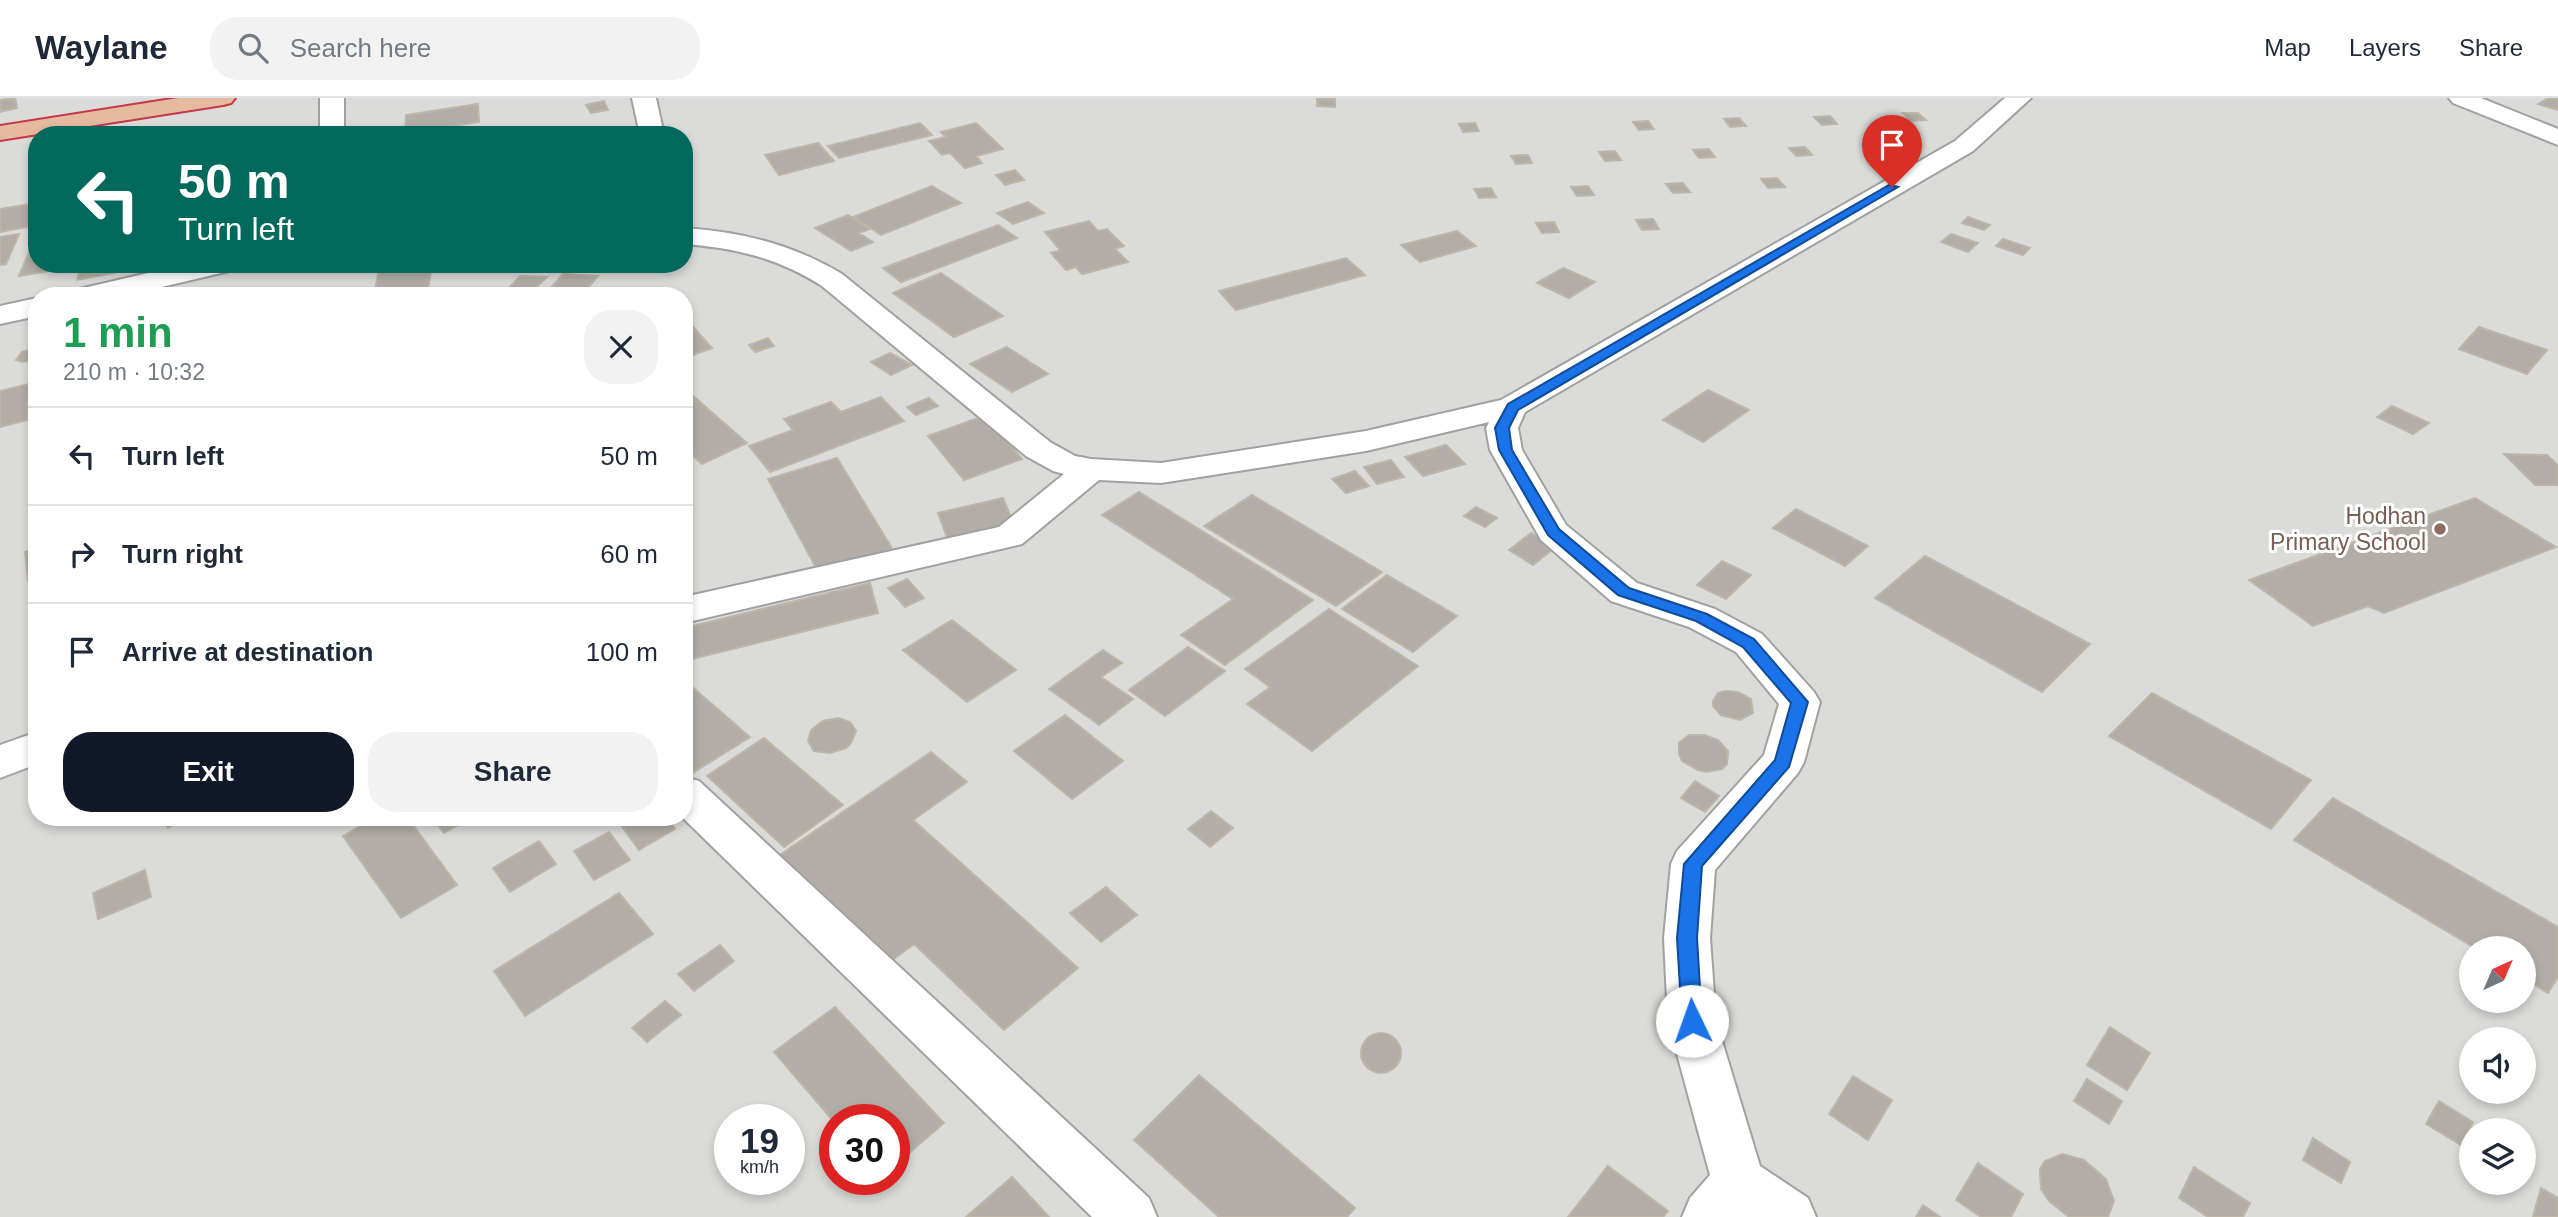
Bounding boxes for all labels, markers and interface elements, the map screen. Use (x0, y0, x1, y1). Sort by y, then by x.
search box (210, 17, 700, 80)
text: Waylane (35, 29, 168, 66)
icon: search (234, 29, 272, 67)
text: Search here (290, 33, 431, 63)
text: Map (2264, 34, 2311, 61)
text: Layers (2349, 34, 2421, 61)
text: Share (2459, 34, 2523, 61)
pin (1862, 115, 1922, 187)
icon: arrive (1873, 126, 1911, 164)
icon: left (63, 154, 154, 245)
text: 50 m (178, 154, 290, 208)
text: Turn left (178, 211, 294, 247)
text: 1 min (63, 309, 173, 356)
button: close (584, 310, 658, 384)
text: 210 m · 10:32 (63, 359, 205, 385)
icon: left (63, 437, 101, 475)
text: Turn left (122, 441, 224, 471)
text: 50 m (600, 441, 658, 471)
place label: Hodhan Primary School (2270, 503, 2426, 555)
marker: Hodhan Primary School (2432, 521, 2448, 537)
icon: right (63, 535, 101, 573)
text: Turn right (122, 539, 243, 569)
text: 60 m (600, 539, 658, 569)
icon: arrive (63, 633, 101, 671)
text: Arrive at destination (122, 637, 373, 667)
text: 100 m (586, 637, 658, 667)
button: Exit (63, 732, 354, 812)
button: Share (368, 732, 658, 812)
north arrow (2459, 936, 2536, 1013)
map controls (2459, 936, 2536, 1195)
position arrow (1655, 984, 1729, 1058)
button: sound (2459, 1027, 2536, 1104)
speed limit sign: 30 (819, 1104, 910, 1195)
button: layers (2459, 1118, 2536, 1195)
text: 19 (740, 1121, 779, 1160)
text: km/h (740, 1157, 779, 1177)

